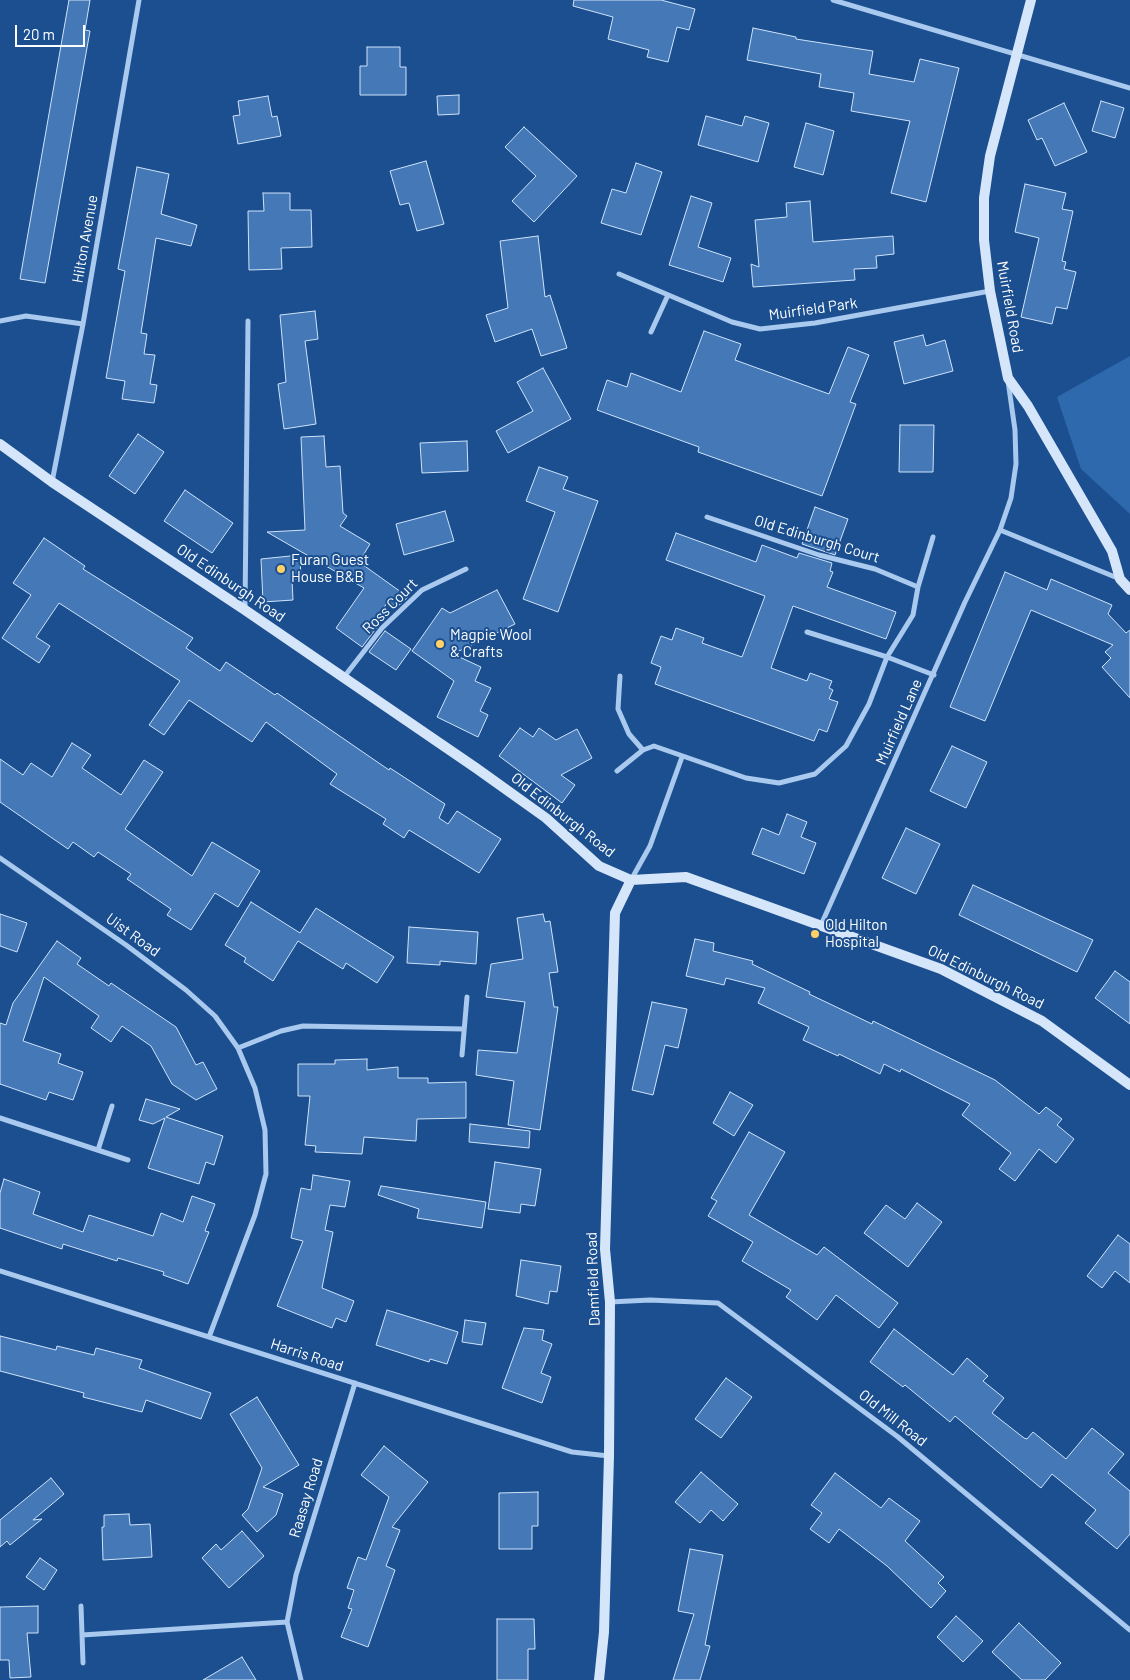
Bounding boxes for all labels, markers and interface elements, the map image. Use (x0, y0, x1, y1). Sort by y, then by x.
scale bar (18, 15, 88, 47)
text: 20 m (23, 25, 55, 43)
street label: Hilton Avenue (68, 193, 102, 285)
street label: Muirfield Road (993, 260, 1027, 354)
street label: Muirfield Park (768, 294, 858, 324)
street label: Old Edinburgh Court (752, 511, 882, 567)
street label: Old Edinburgh Road (173, 540, 289, 626)
place label: Furan Guest House B&B (291, 551, 369, 586)
marker: Furan Guest House B&B (275, 563, 287, 575)
street label: Ross Court (359, 575, 421, 637)
place label: Magpie Wool & Crafts (450, 626, 532, 661)
marker: Magpie Wool & Crafts (434, 638, 446, 650)
street label: Muirfield Lane (872, 676, 926, 768)
street label: Old Edinburgh Road (507, 769, 619, 861)
street label: Uist Road (102, 909, 164, 961)
place label: Old Hilton Hospital (825, 916, 888, 951)
marker: Old Hilton Hospital (809, 928, 821, 940)
street label: Old Edinburgh Road (925, 941, 1047, 1013)
street label: Damfield Road (582, 1232, 604, 1326)
street label: Harris Road (268, 1335, 346, 1375)
street label: Old Mill Road (855, 1386, 931, 1450)
street label: Raasay Road (285, 1456, 327, 1540)

